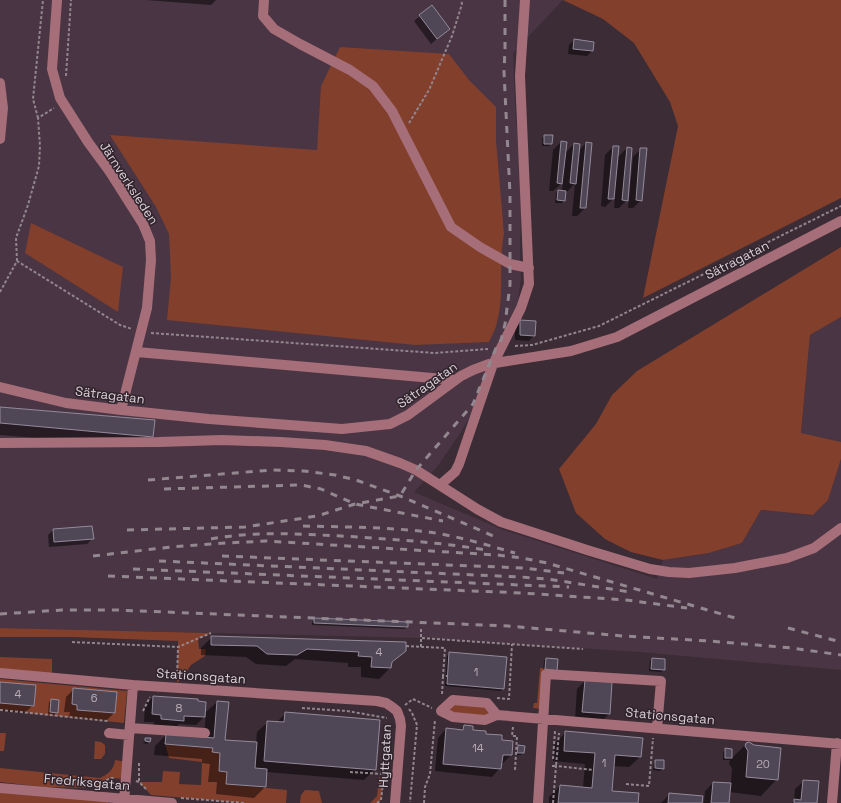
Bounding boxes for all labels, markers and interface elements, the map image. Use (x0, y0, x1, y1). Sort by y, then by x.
street label: Järnverksleden (96, 138, 162, 228)
street label: Sätragatan (702, 237, 772, 283)
street label: Sätragatan (394, 358, 460, 412)
street label: Sätragatan (74, 382, 146, 408)
house number: 4 (376, 645, 383, 659)
street label: Stationsgatan (156, 664, 246, 688)
house number: 1 (474, 665, 478, 679)
house number: 4 (15, 687, 22, 701)
house number: 6 (91, 691, 98, 705)
house number: 8 (176, 701, 183, 715)
street label: Stationsgatan (625, 704, 715, 728)
street label: Hyttgatan (375, 724, 395, 788)
house number: 14 (472, 741, 484, 755)
house number: 1 (602, 756, 606, 770)
house number: 20 (756, 757, 770, 771)
street label: Fredriksgatan (43, 770, 131, 794)

